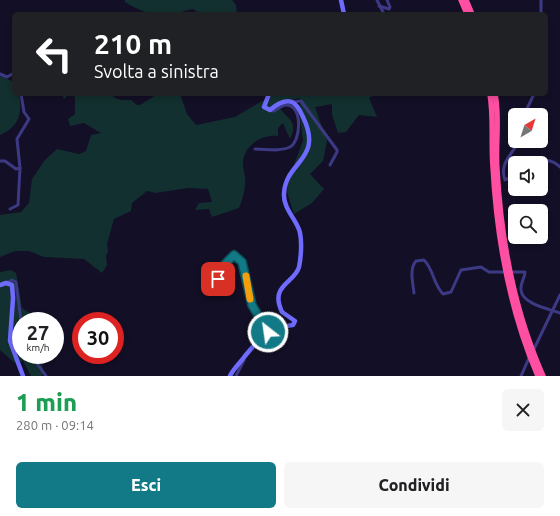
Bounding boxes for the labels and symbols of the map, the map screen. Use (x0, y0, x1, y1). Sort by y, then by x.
north arrow (508, 108, 548, 148)
pin (201, 262, 235, 296)
position arrow (247, 311, 289, 353)
speed limit sign: 30 (72, 312, 124, 364)

